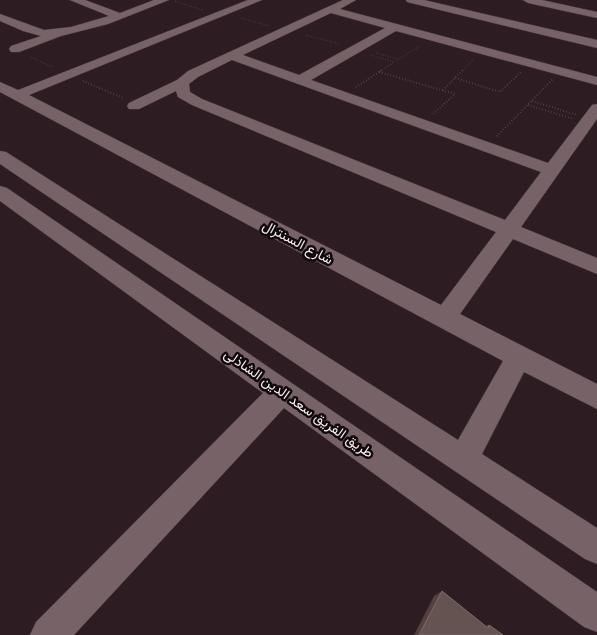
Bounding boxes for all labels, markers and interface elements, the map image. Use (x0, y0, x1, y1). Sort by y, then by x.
street label: شارع السنترال (259, 216, 336, 270)
street label: طريق الفريق سعد الدين الشاذلى (221, 344, 377, 462)

